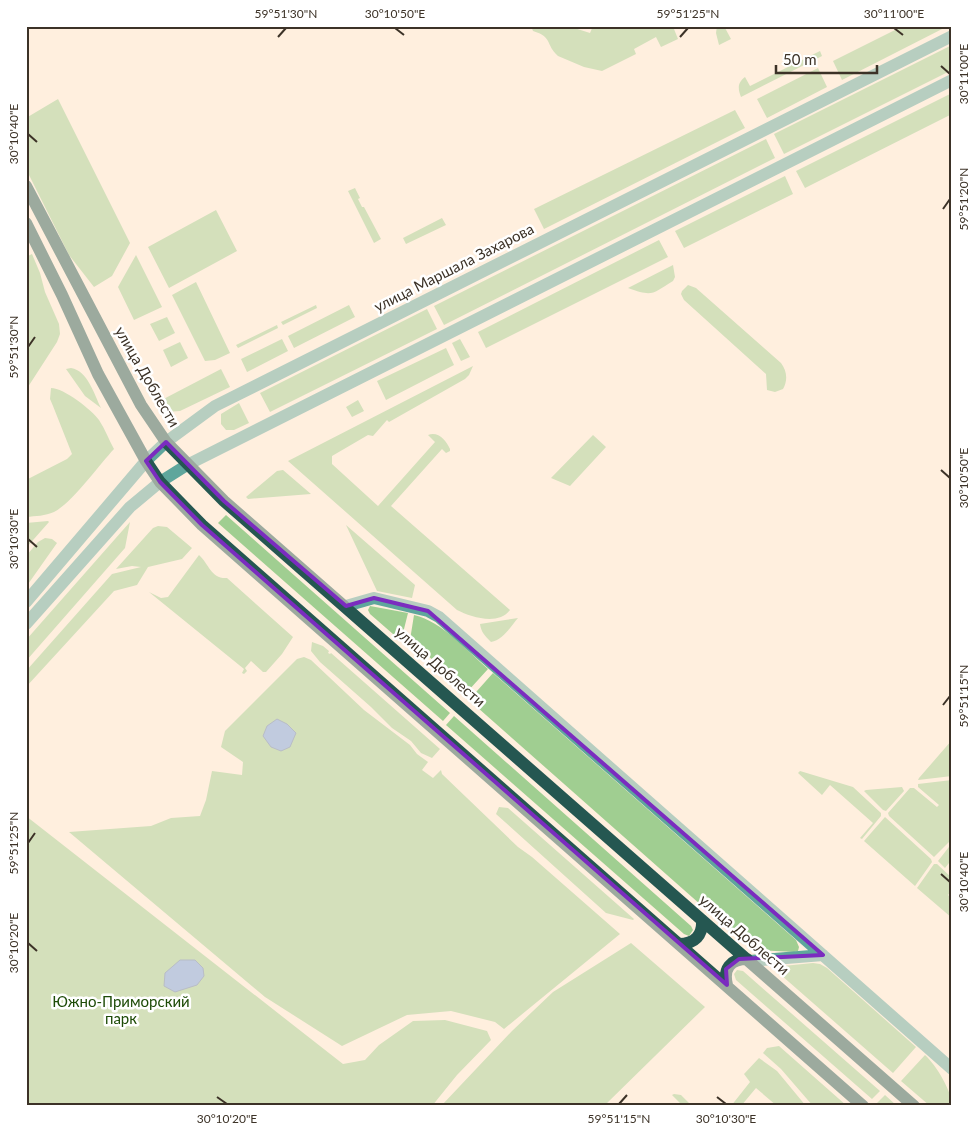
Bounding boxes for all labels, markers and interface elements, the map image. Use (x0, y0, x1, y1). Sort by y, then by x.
text: 59°51'30"N (255, 6, 317, 21)
text: 30°10'50"E (365, 6, 425, 21)
text: 59°51'25"N (657, 6, 719, 21)
text: 30°11'00"E (864, 6, 924, 21)
scale bar (776, 42, 877, 74)
text: 30°11'00"E (956, 44, 971, 104)
text: 50 m (783, 50, 817, 68)
text: 30°10'40"E (6, 104, 21, 164)
text: 59°51'20"N (956, 168, 971, 230)
street label: улица Маршала Захарова (371, 219, 536, 315)
text: 59°51'30"N (6, 316, 21, 378)
street label: улица Доблести (112, 323, 184, 430)
text: 30°10'50"E (956, 448, 971, 508)
text: 30°10'30"E (6, 509, 21, 569)
street label: улица Доблести (392, 622, 489, 710)
text: 59°51'15"N (956, 665, 971, 727)
text: 59°51'25"N (6, 812, 21, 874)
text: 30°10'40"E (956, 852, 971, 912)
street label: улица Доблести (696, 890, 793, 978)
text: 30°10'20"E (6, 913, 21, 973)
park label: Южно-Приморский парк (52, 992, 190, 1027)
text: 30°10'20"E (197, 1111, 257, 1126)
text: 59°51'15"N (588, 1111, 650, 1126)
text: 30°10'30"E (696, 1111, 756, 1126)

